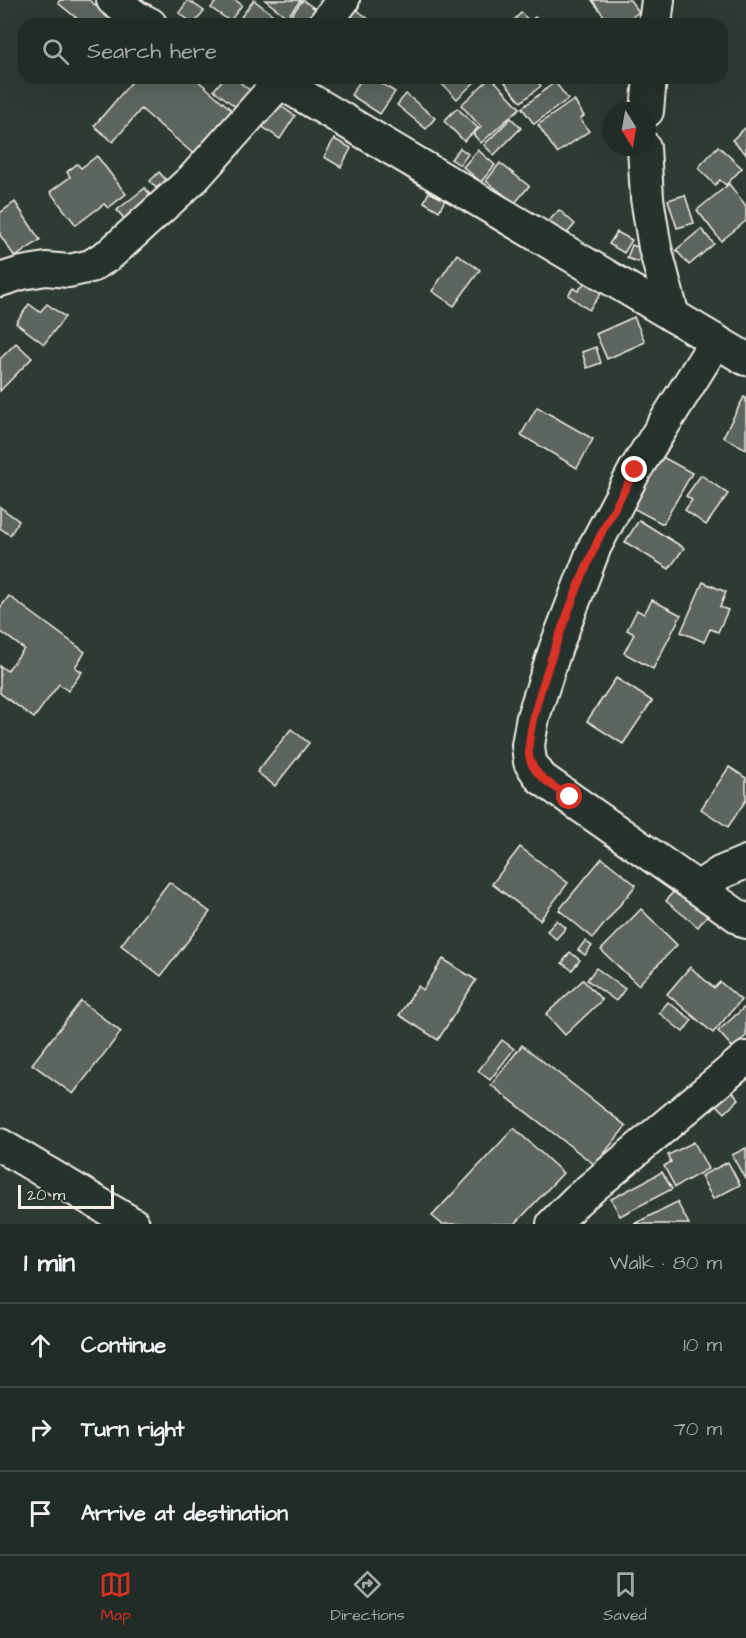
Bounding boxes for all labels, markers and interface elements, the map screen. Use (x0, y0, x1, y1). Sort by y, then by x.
search box (18, 18, 728, 84)
icon: search (39, 35, 72, 68)
text: Search here (87, 36, 217, 67)
north arrow (602, 102, 656, 156)
route end (621, 456, 647, 482)
route start (556, 783, 582, 809)
scale bar (18, 1182, 114, 1210)
text: 20 m (27, 1184, 65, 1206)
text: 1 min (24, 1245, 75, 1281)
text: Walk · 80 m (610, 1249, 722, 1277)
icon: ahead (24, 1329, 57, 1362)
text: Continue (81, 1330, 166, 1361)
text: 10 m (683, 1331, 722, 1359)
icon: right (24, 1413, 57, 1446)
text: Turn right (81, 1414, 184, 1445)
text: 70 m (674, 1415, 722, 1443)
icon: arrive (24, 1497, 57, 1530)
text: Arrive at destination (81, 1498, 288, 1529)
tab: Map (99, 1568, 132, 1626)
tab: Directions (331, 1568, 405, 1626)
tab: Saved (603, 1568, 647, 1626)

